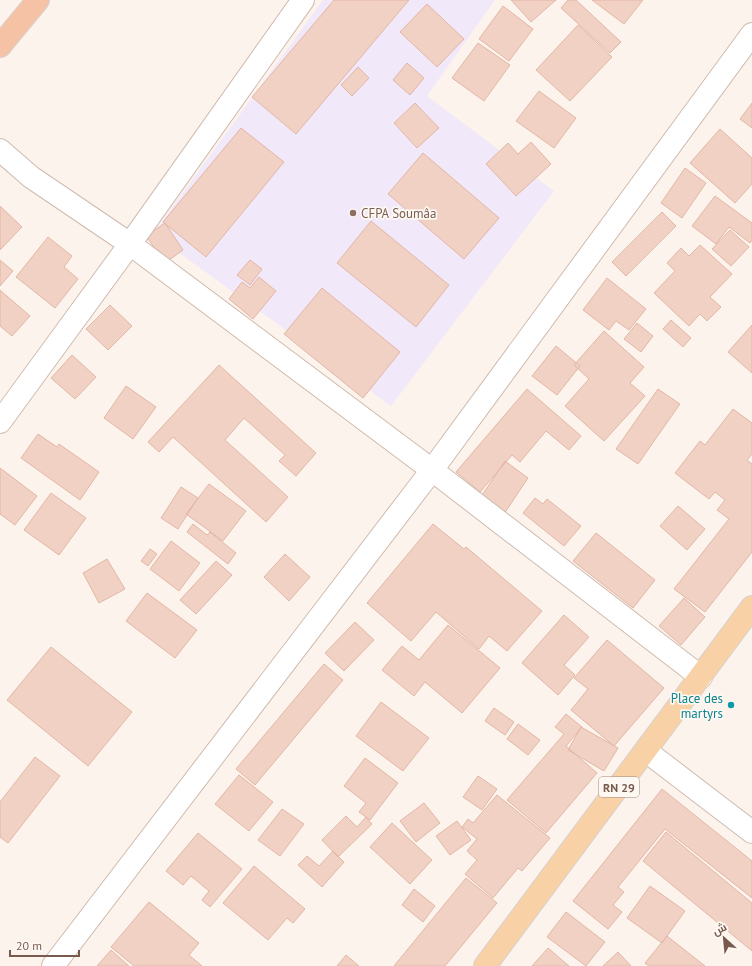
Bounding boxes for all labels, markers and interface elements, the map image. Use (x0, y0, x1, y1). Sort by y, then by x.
place label: CFPA Soumâa (361, 205, 436, 222)
marker: CFPA Soumâa (348, 208, 358, 218)
place label: Place des martyrs (671, 690, 723, 722)
marker: Place des martyrs (726, 700, 736, 710)
road number: RN 29 (599, 777, 639, 797)
north arrow (704, 918, 744, 958)
text: ش (710, 920, 729, 939)
scale bar (10, 932, 79, 958)
text: 20 m (16, 938, 42, 953)

